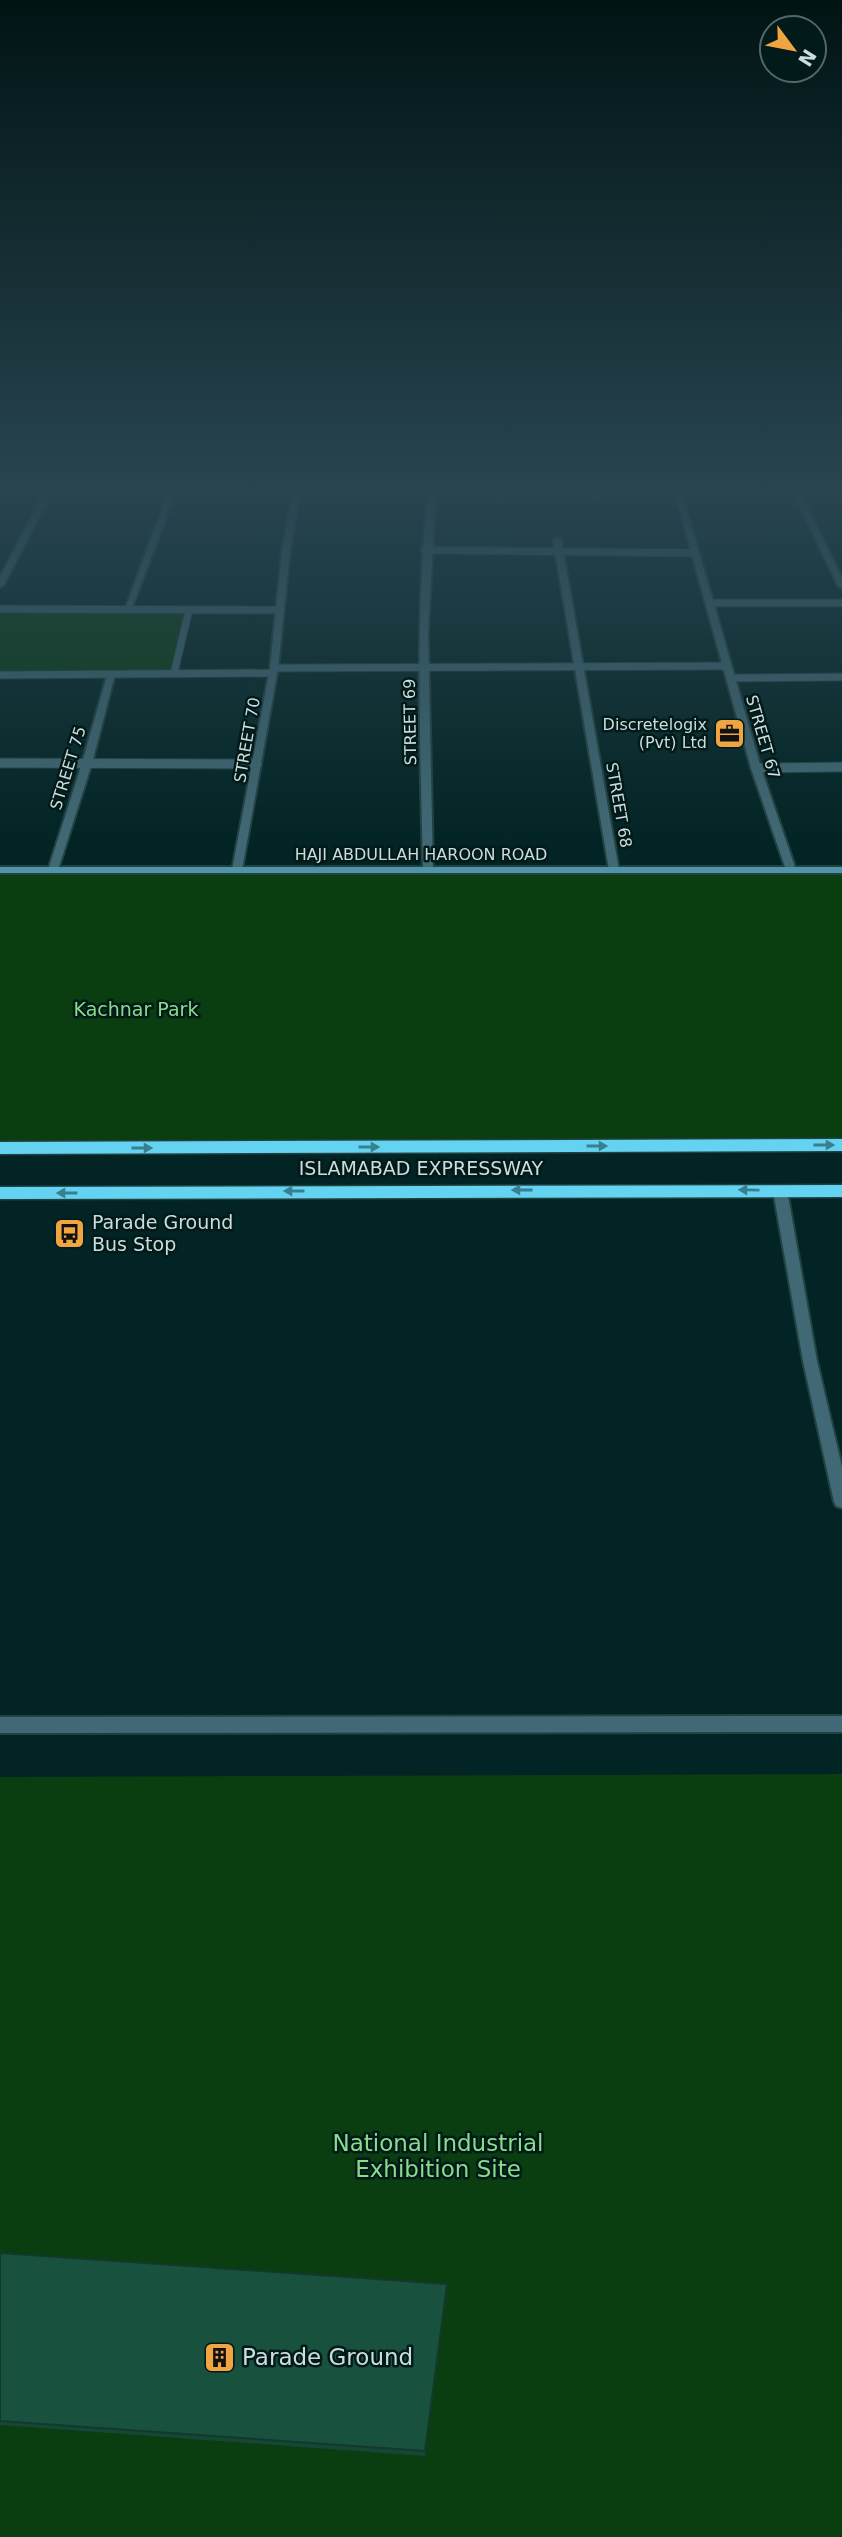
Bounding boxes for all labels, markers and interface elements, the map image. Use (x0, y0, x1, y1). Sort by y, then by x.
north arrow (758, 14, 828, 84)
text: N (794, 45, 821, 71)
street label: STREET 69 (400, 679, 420, 765)
street label: STREET 67 (742, 693, 784, 781)
street label: STREET 70 (230, 696, 264, 784)
place label: Discretelogix (Pvt) Ltd (603, 715, 707, 752)
office icon: Discretelogix (Pvt) Ltd (713, 716, 747, 750)
street label: STREET 75 (46, 724, 90, 812)
street label: STREET 68 (602, 761, 636, 849)
street label: HAJI ABDULLAH HAROON ROAD (295, 845, 547, 864)
park label: Kachnar Park (74, 998, 198, 1020)
one-way arrow (813, 1139, 835, 1151)
one-way arrow (586, 1140, 608, 1152)
one-way arrow (358, 1141, 380, 1153)
one-way arrow (131, 1142, 153, 1154)
street label: ISLAMABAD EXPRESSWAY (299, 1157, 544, 1179)
one-way arrow (511, 1184, 533, 1196)
one-way arrow (738, 1184, 760, 1196)
one-way arrow (283, 1186, 305, 1197)
one-way arrow (56, 1187, 78, 1199)
place label: Parade Ground Bus Stop (92, 1211, 233, 1255)
bus stop icon: Parade Ground Bus Stop (52, 1216, 86, 1250)
park label: National Industrial Exhibition Site (332, 2130, 544, 2182)
building icon: Parade Ground (202, 2340, 236, 2374)
place label: Parade Ground (242, 2344, 413, 2370)

